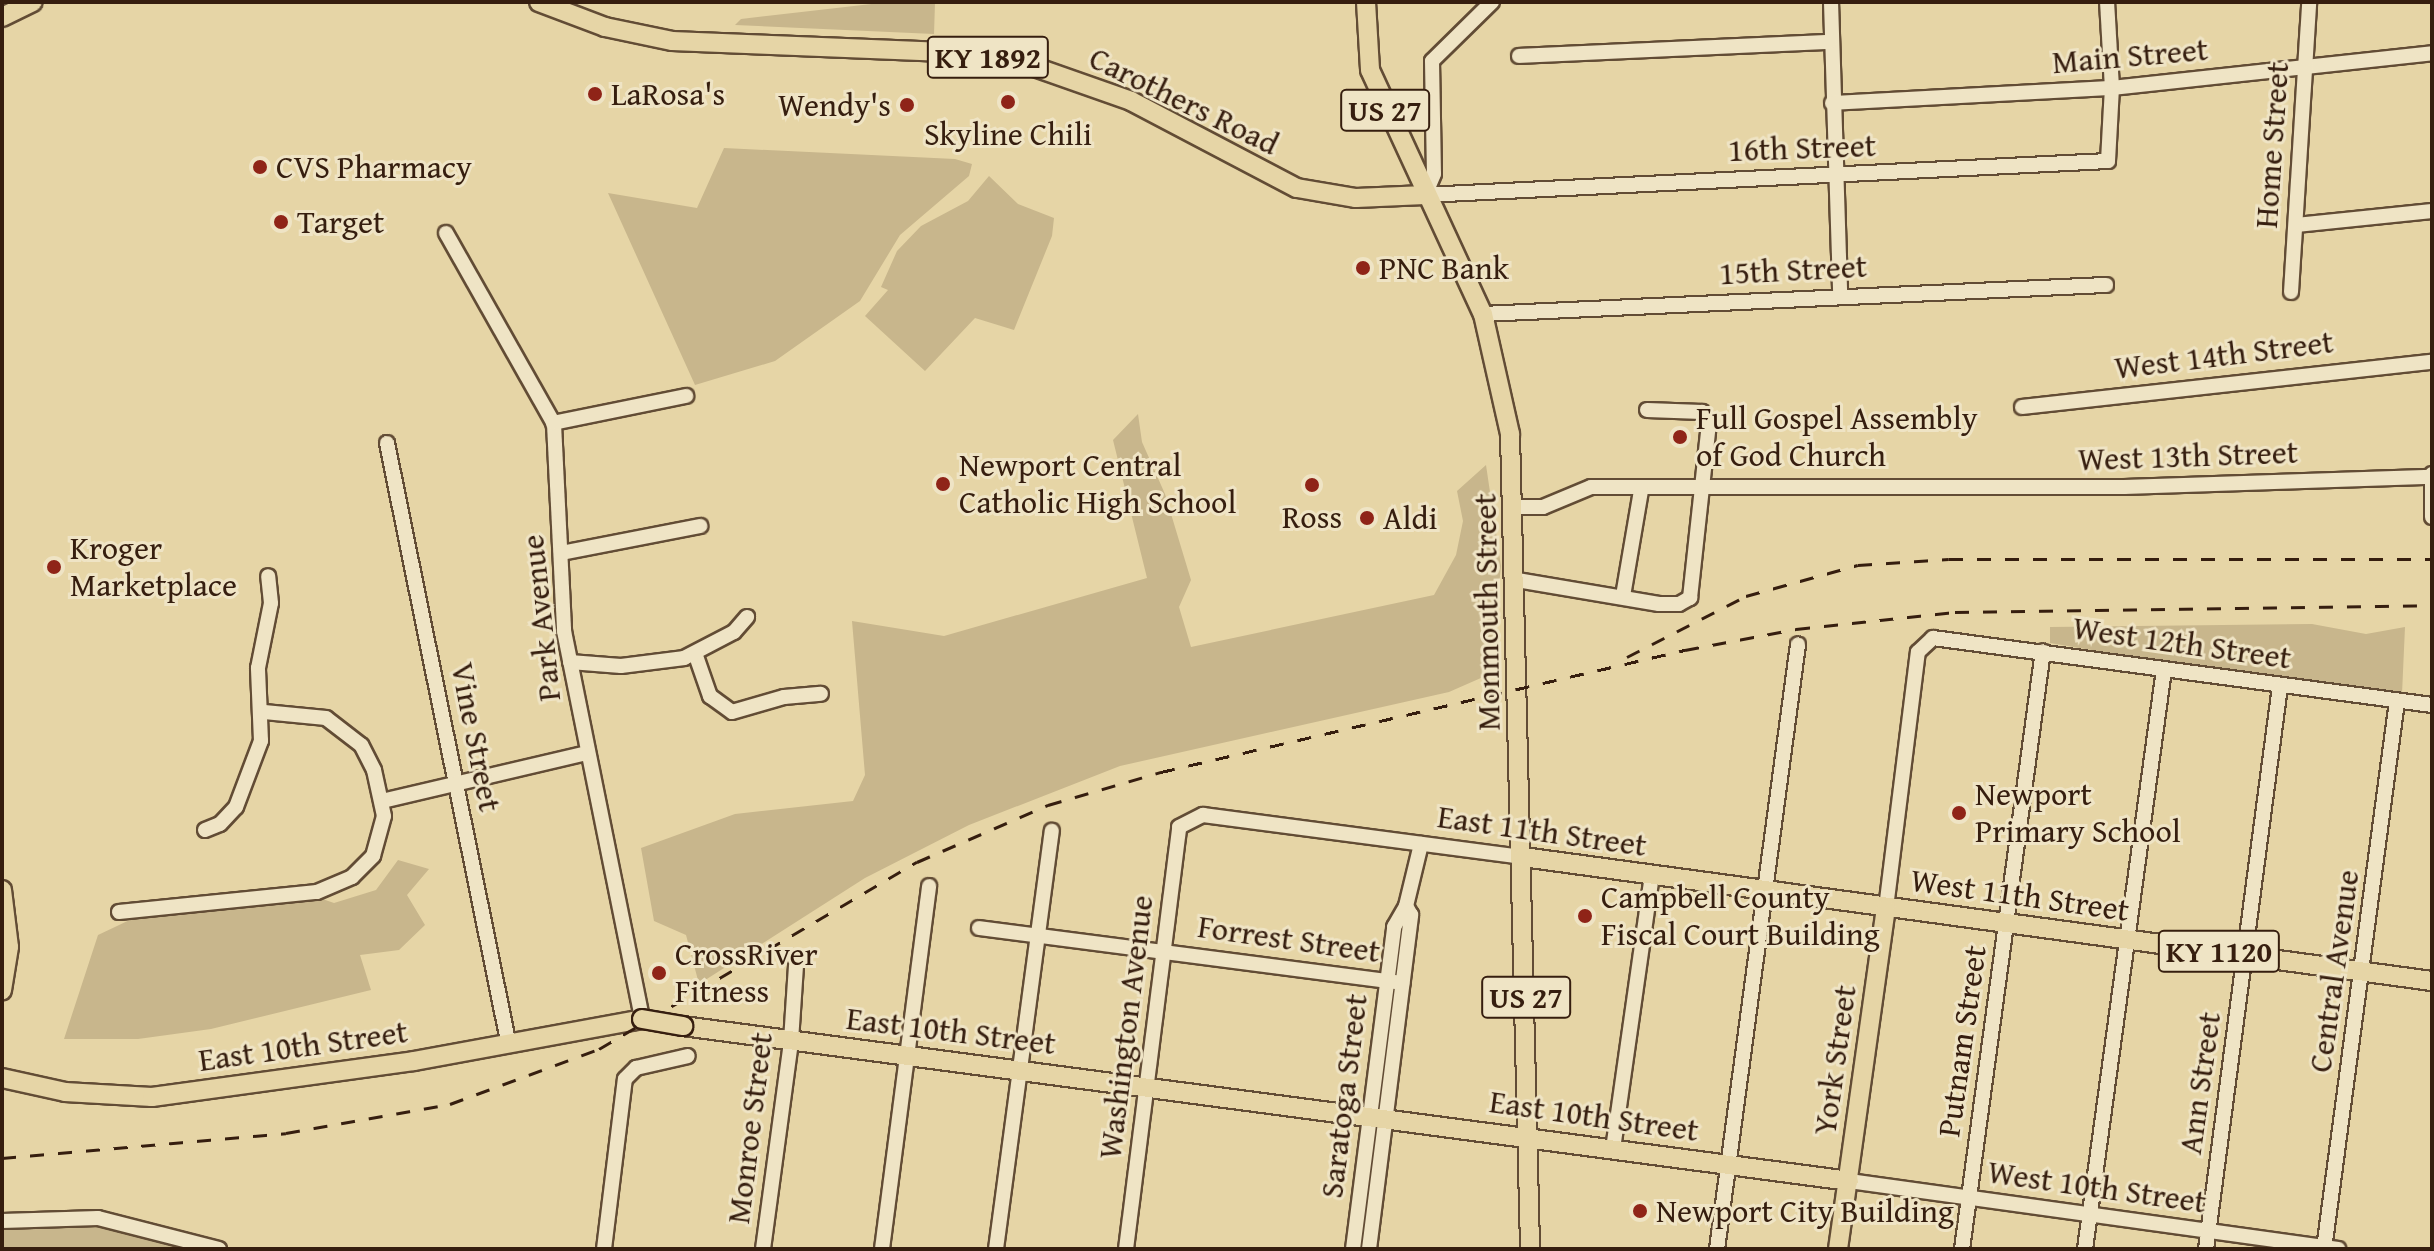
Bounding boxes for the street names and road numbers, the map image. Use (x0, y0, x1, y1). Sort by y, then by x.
street label: Main Street (2050, 30, 2210, 82)
road number: KY 1892 (926, 31, 1050, 83)
street label: Carothers Road (1083, 39, 1285, 163)
street label: Home Street (2247, 61, 2297, 229)
road number: US 27 (1339, 84, 1431, 136)
street label: 16th Street (1727, 126, 1877, 170)
street label: 15th Street (1718, 247, 1868, 293)
street label: West 14th Street (2112, 323, 2336, 387)
street label: West 13th Street (2077, 433, 2299, 479)
street label: Monmouth Street (1466, 493, 1508, 731)
street label: Park Avenue (513, 533, 569, 703)
street label: West 12th Street (2070, 609, 2294, 677)
street label: Vine Street (443, 659, 509, 815)
street label: East 11th Street (1435, 797, 1649, 865)
street label: West 11th Street (1908, 861, 2132, 929)
street label: Central Avenue (2301, 867, 2367, 1075)
street label: Washington Avenue (1091, 893, 1161, 1161)
street label: Forrest Street (1195, 907, 1383, 971)
road number: KY 1120 (2157, 925, 2281, 977)
street label: Putnam Street (1930, 943, 1994, 1139)
road number: US 27 (1480, 971, 1572, 1023)
street label: York Street (1805, 983, 1865, 1137)
street label: Saratoga Street (1312, 992, 1376, 1200)
street label: East 10th Street (844, 999, 1058, 1063)
street label: Ann Street (2171, 1009, 2229, 1157)
street label: East 10th Street (196, 1012, 410, 1080)
street label: Monroe Street (719, 1030, 781, 1226)
street label: East 10th Street (1487, 1082, 1701, 1150)
street label: West 10th Street (1985, 1153, 2209, 1221)

